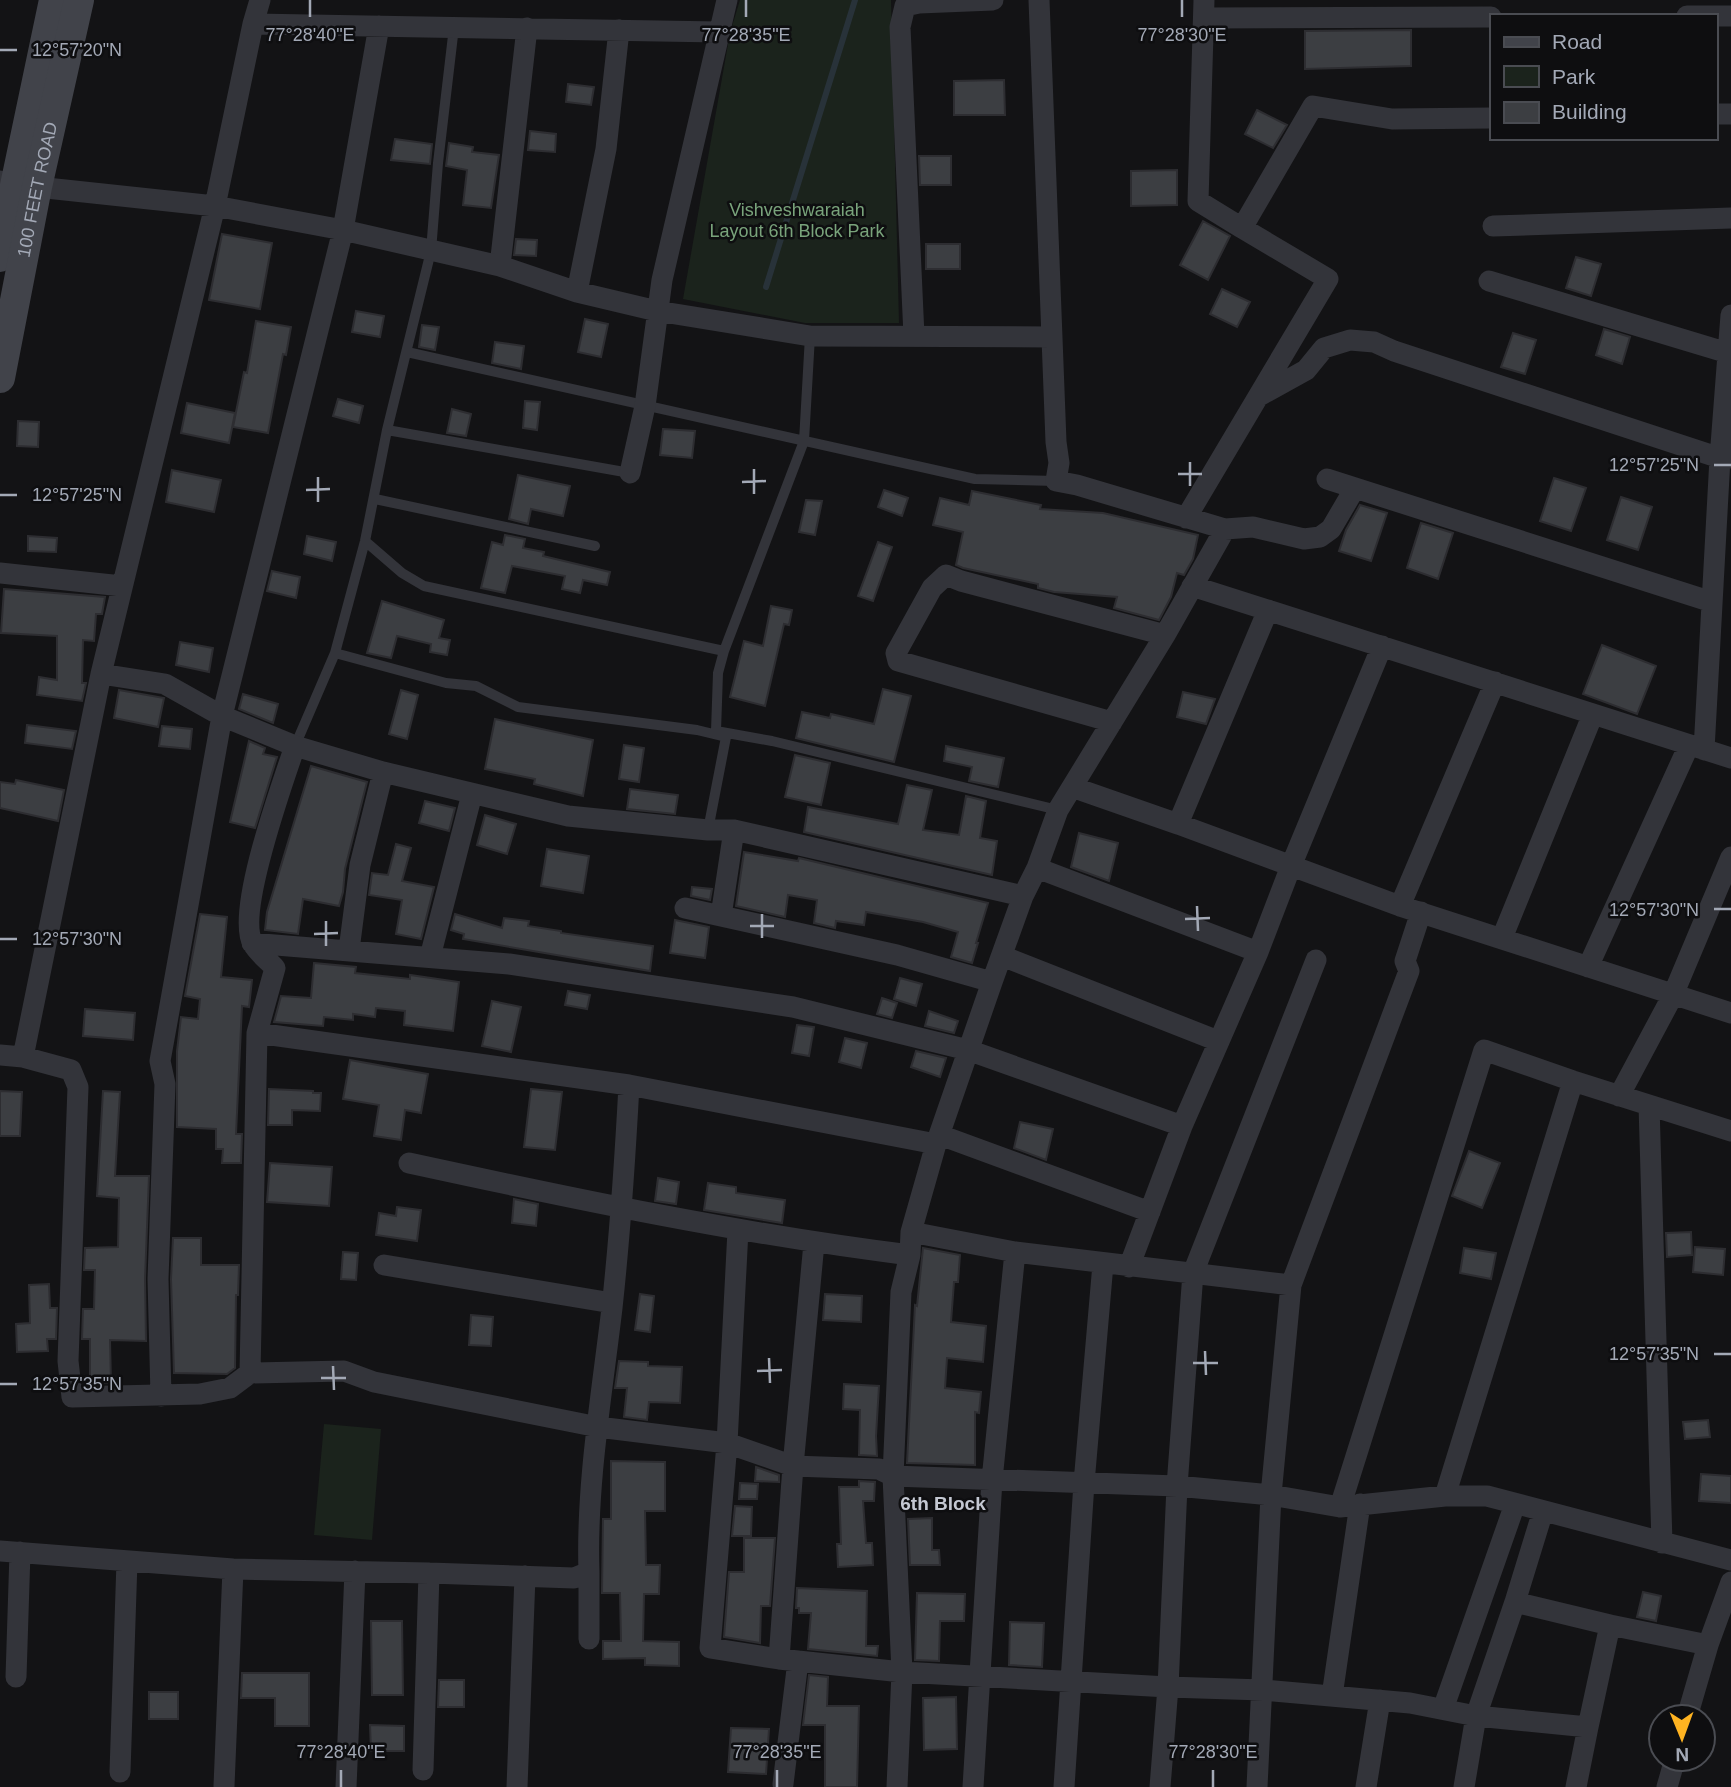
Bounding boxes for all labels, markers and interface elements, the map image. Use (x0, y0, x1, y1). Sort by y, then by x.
legend (1490, 14, 1717, 140)
text: 77°28'40"E (265, 25, 355, 45)
text: 77°28'35"E (701, 25, 791, 45)
text: 77°28'30"E (1137, 25, 1227, 45)
text: Road (1552, 30, 1602, 53)
text: 12°57'20"N (32, 40, 122, 60)
text: Park (1552, 65, 1596, 88)
text: Building (1552, 100, 1627, 123)
street label: 100 FEET ROAD (14, 120, 61, 259)
park label: Vishveshwaraiah Layout 6th Block Park (709, 200, 886, 241)
text: 12°57'25"N (1609, 455, 1699, 475)
text: 12°57'25"N (32, 485, 122, 505)
text: 12°57'30"N (1609, 900, 1699, 920)
text: 12°57'30"N (32, 929, 122, 949)
text: 12°57'35"N (1609, 1344, 1699, 1364)
text: 12°57'35"N (32, 1374, 122, 1394)
district label: 6th Block (900, 1493, 986, 1514)
north arrow (1647, 1703, 1717, 1773)
text: 77°28'40"E (296, 1742, 386, 1762)
text: 77°28'35"E (732, 1742, 822, 1762)
text: 77°28'30"E (1168, 1742, 1258, 1762)
text: N (1675, 1744, 1689, 1765)

